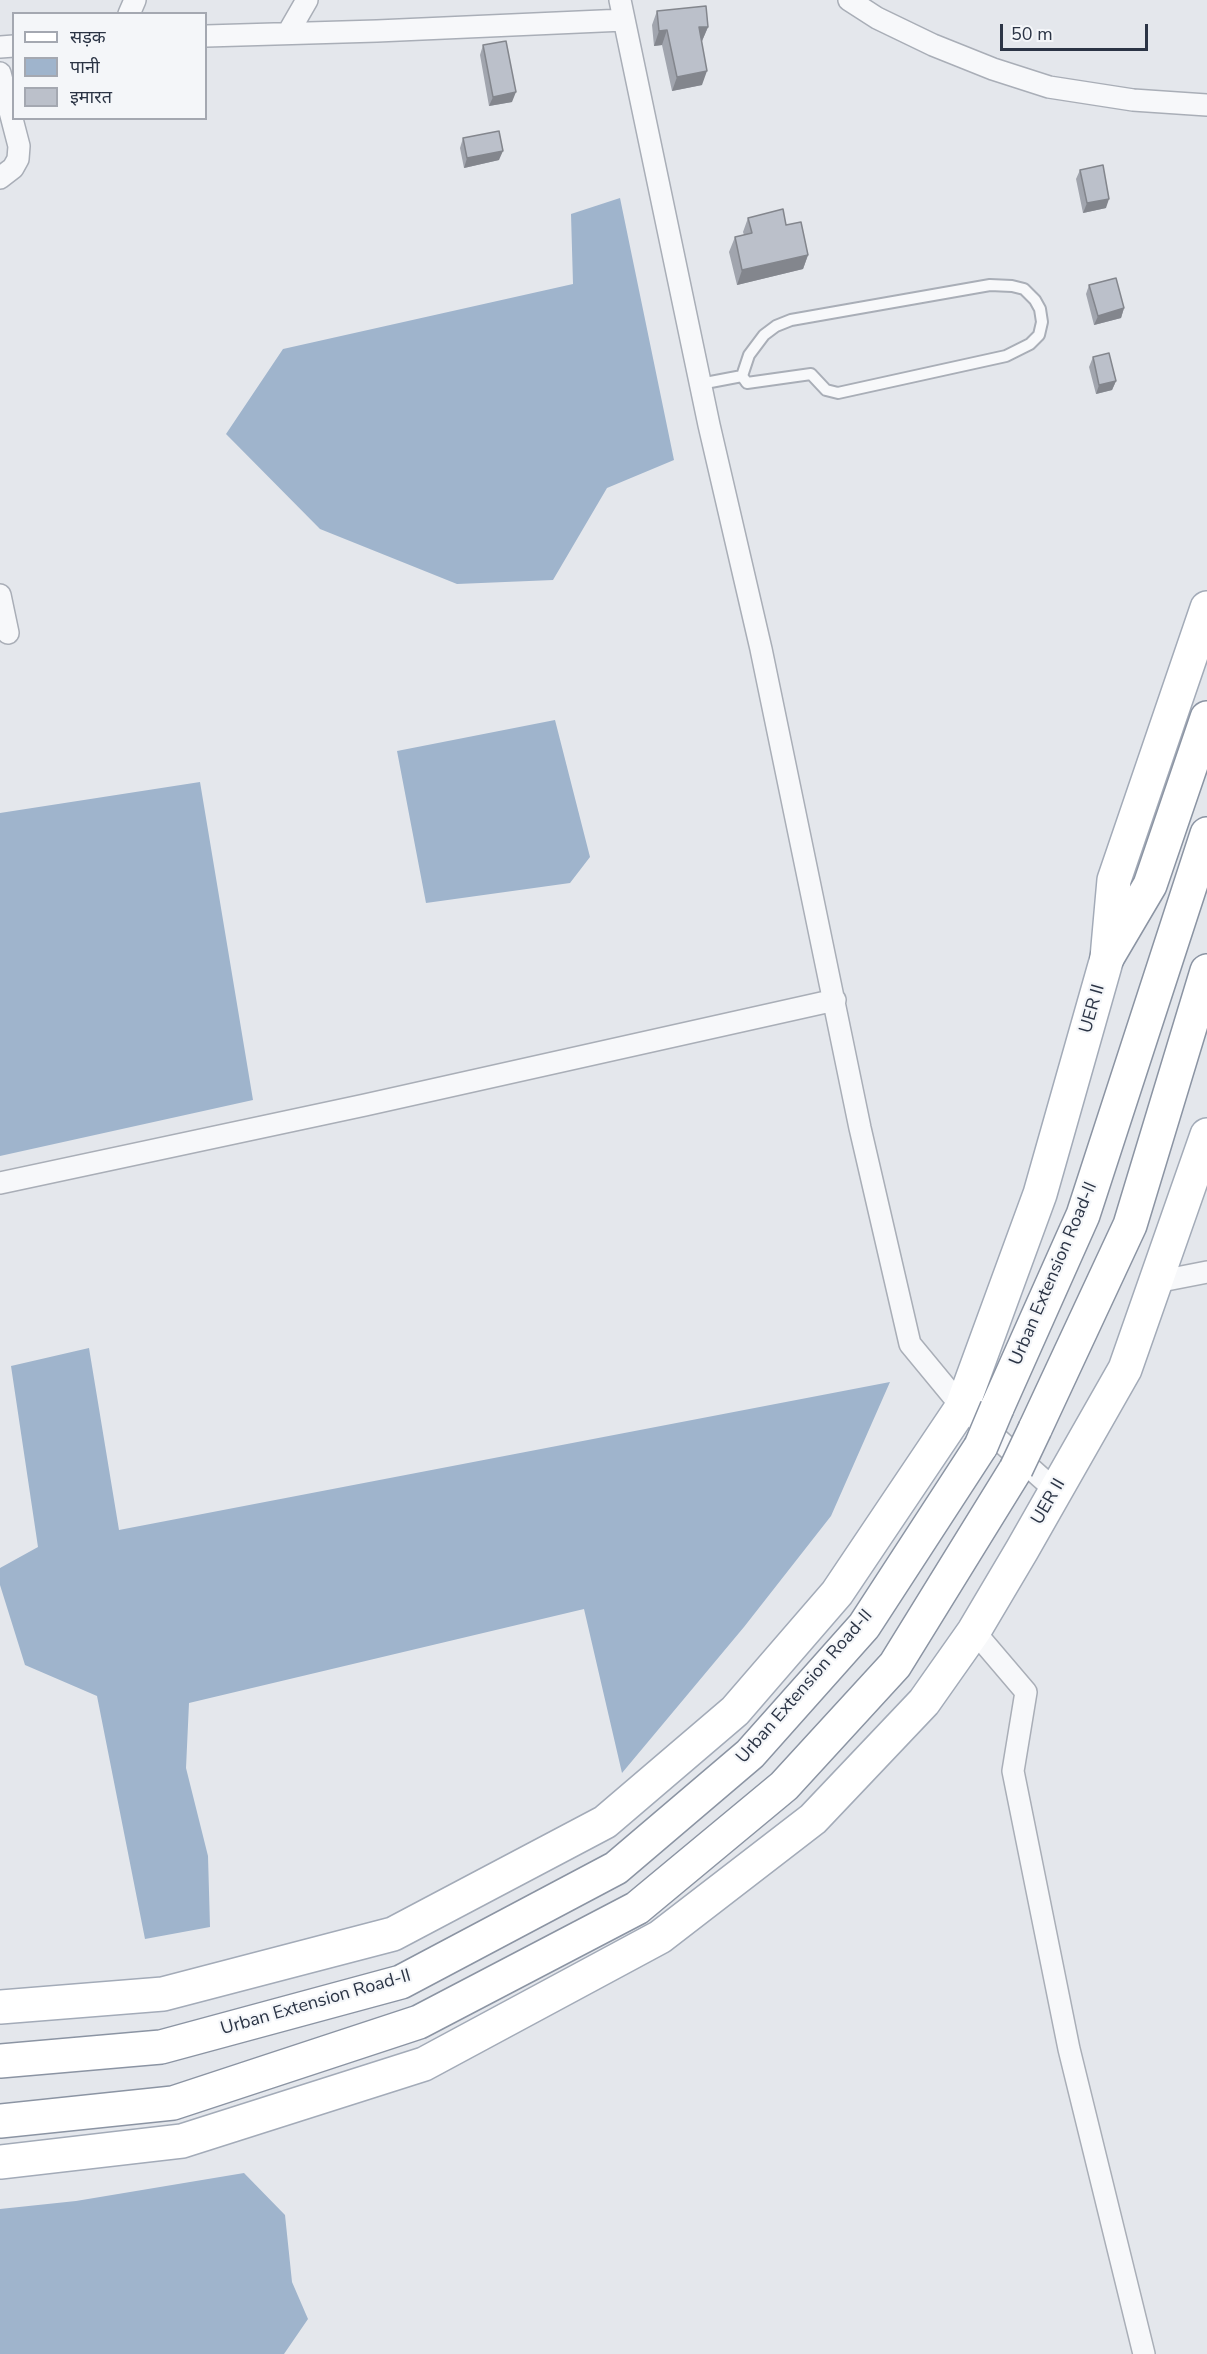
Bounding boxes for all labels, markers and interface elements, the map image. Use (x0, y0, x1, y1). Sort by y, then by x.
legend (12, 12, 207, 120)
scale bar (1003, 12, 1152, 50)
text: 50 m (1011, 22, 1053, 46)
text: सड़क (70, 25, 106, 49)
text: पानी (70, 55, 100, 79)
text: इमारत (70, 85, 112, 109)
street label: UER II (1076, 982, 1110, 1036)
street label: Urban Extension Road-II (1006, 1179, 1102, 1369)
street label: UER II (1027, 1475, 1071, 1529)
street label: Urban Extension Road-II (732, 1606, 878, 1768)
street label: Urban Extension Road-II (218, 1965, 414, 2041)

